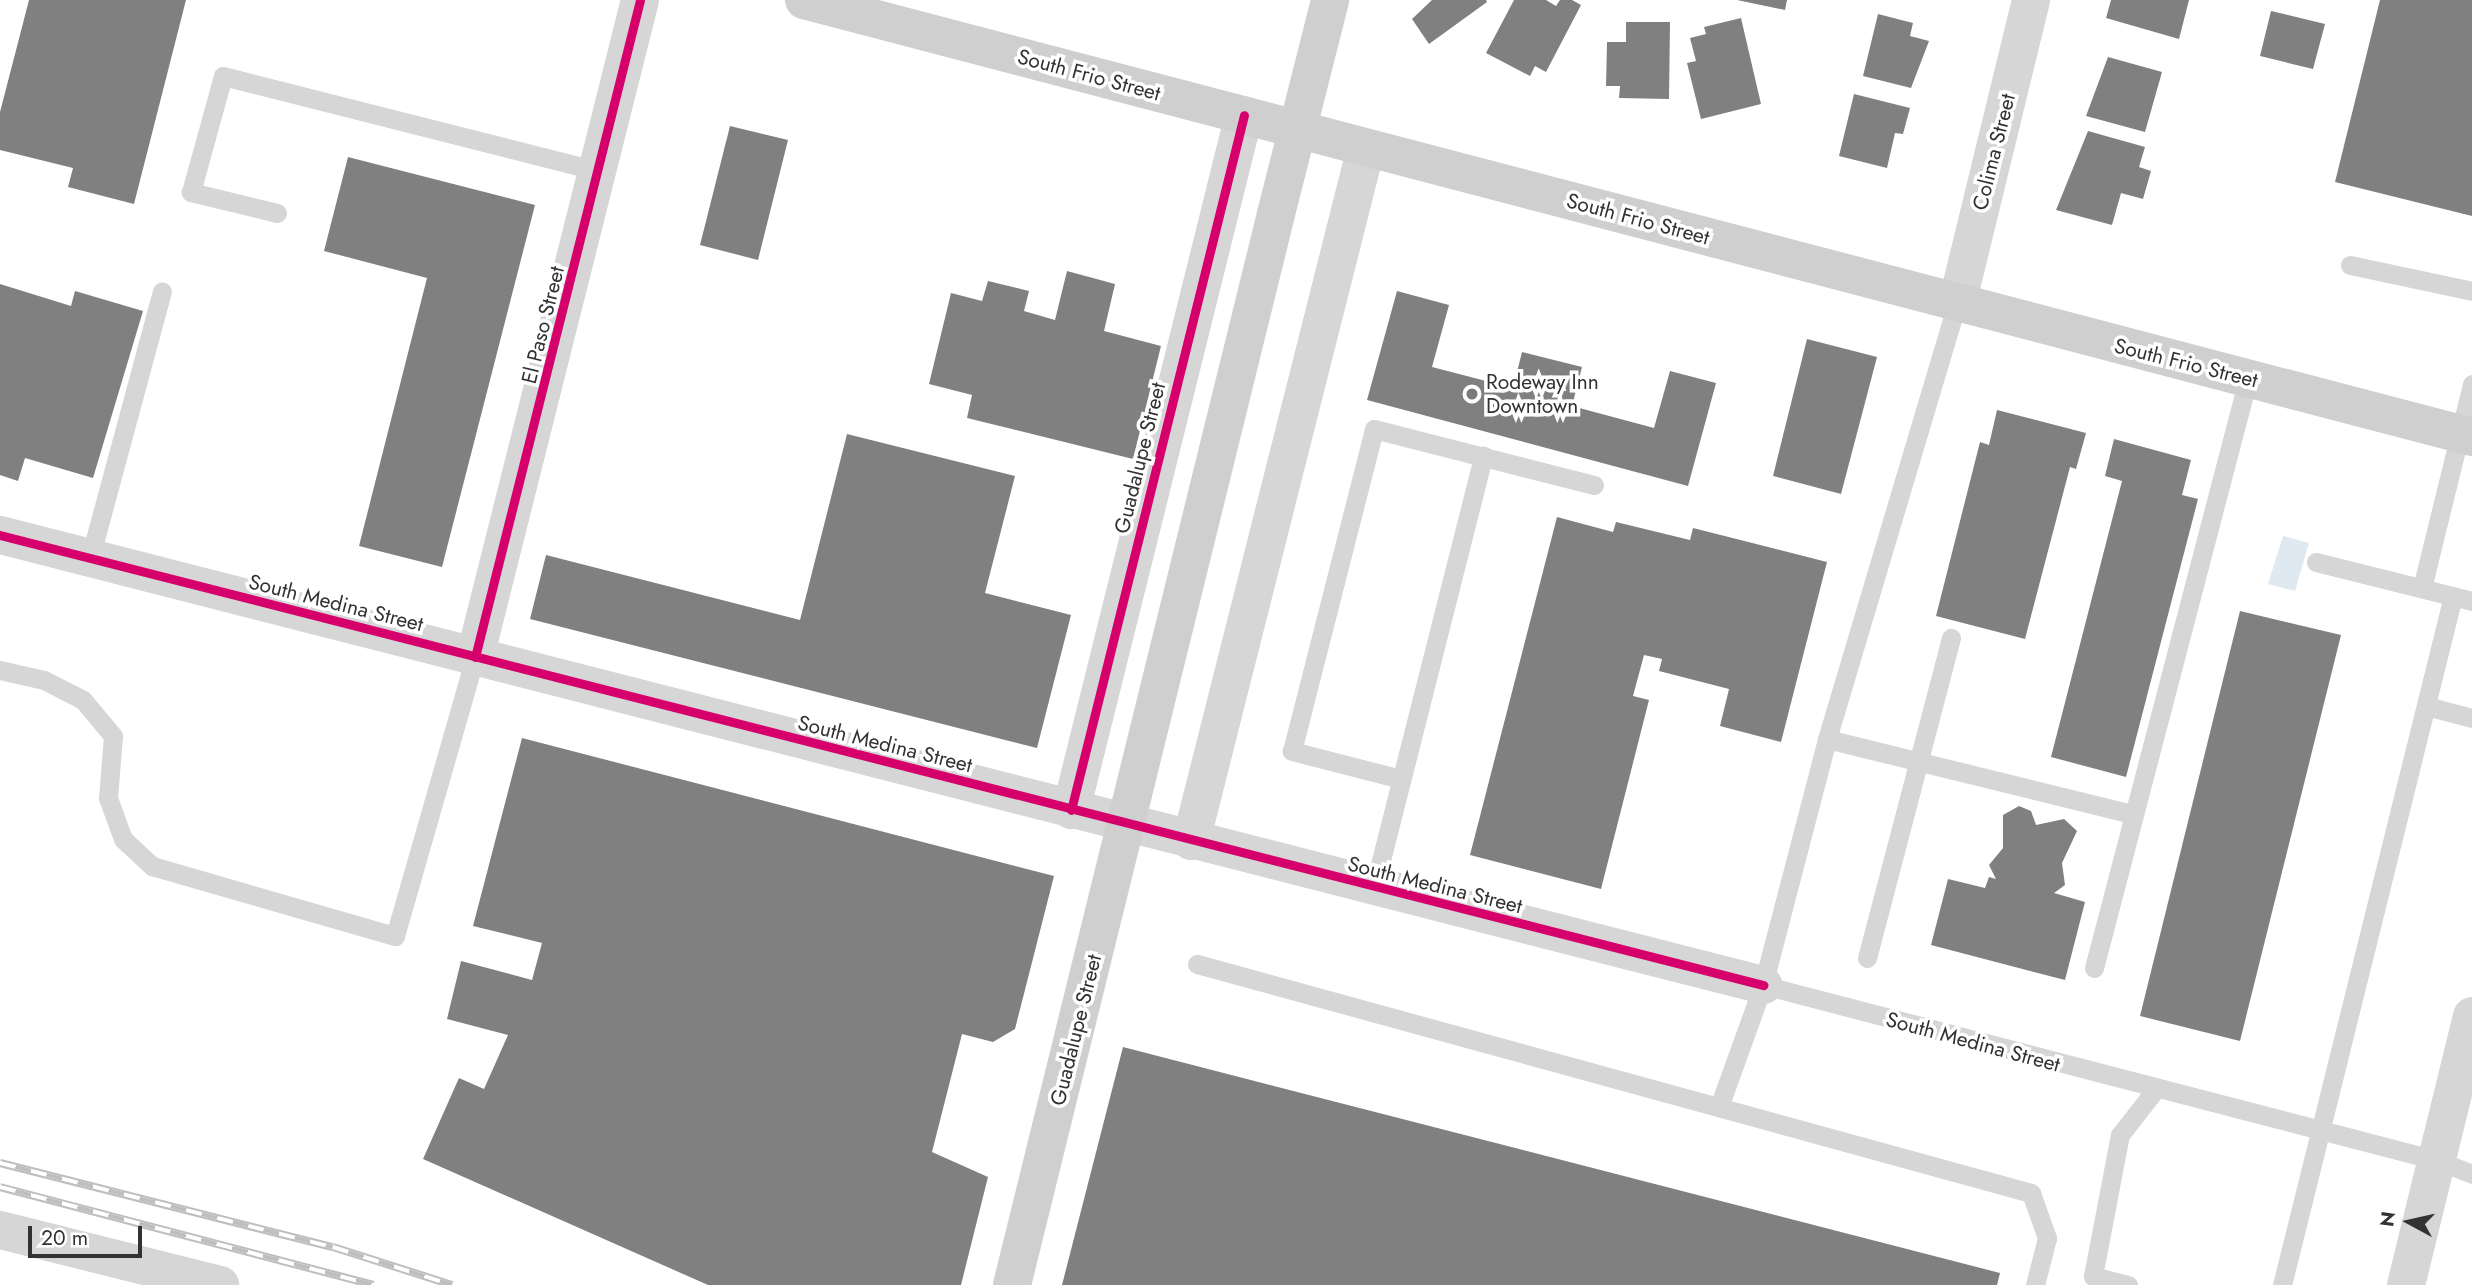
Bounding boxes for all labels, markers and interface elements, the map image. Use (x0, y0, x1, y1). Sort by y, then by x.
street label: South Frio Street (1015, 44, 1163, 106)
street label: Colima Street (1967, 91, 2021, 213)
street label: South Frio Street (1564, 188, 1712, 250)
street label: El Paso Street (516, 264, 570, 386)
street label: South Frio Street (2112, 333, 2260, 393)
place label: Rodeway Inn Downtown (1486, 369, 1599, 419)
street label: Guadalupe Street (1109, 380, 1171, 536)
marker: Rodeway Inn Downtown (1464, 386, 1480, 402)
street label: South Medina Street (246, 569, 426, 637)
street label: South Medina Street (795, 710, 975, 778)
street label: South Medina Street (1345, 851, 1525, 919)
street label: Guadalupe Street (1045, 952, 1107, 1108)
street label: South Medina Street (1883, 1007, 2063, 1077)
north arrow (2374, 1187, 2444, 1257)
text: N (2373, 1210, 2402, 1228)
scale bar (32, 1212, 145, 1256)
text: 20 m (41, 1223, 88, 1253)

